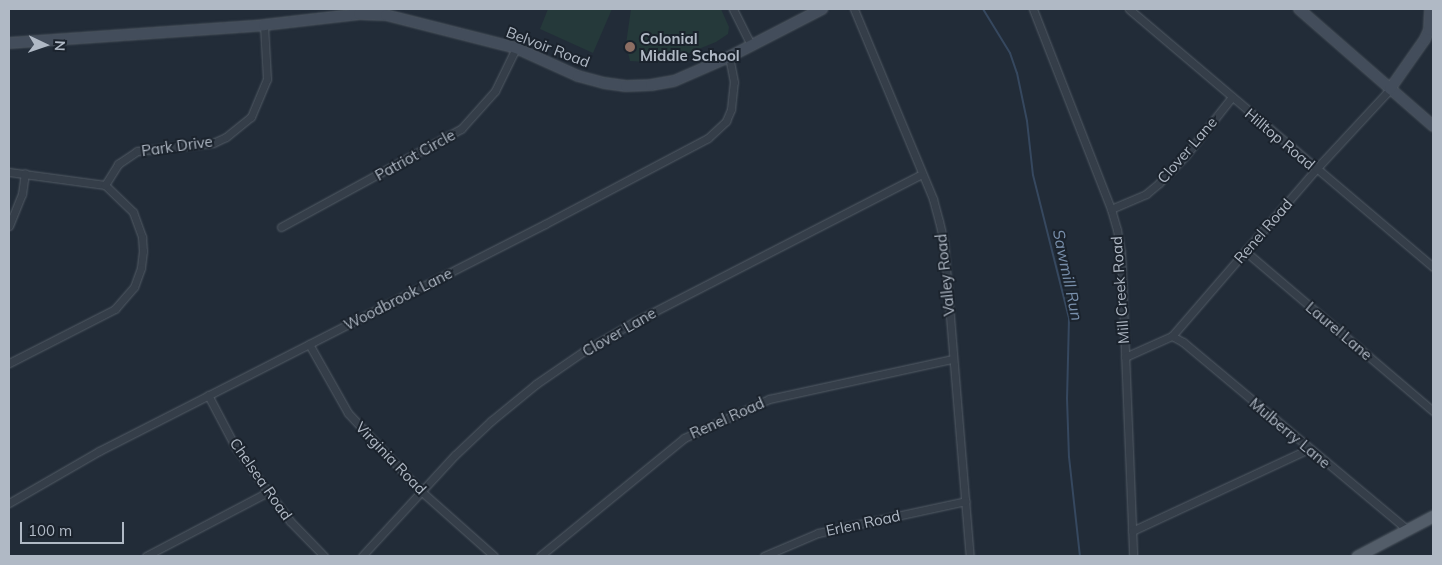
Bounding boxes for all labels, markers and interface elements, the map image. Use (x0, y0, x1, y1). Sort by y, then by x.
north arrow (20, 20, 70, 70)
street label: Belvoir Road (504, 23, 592, 71)
place label: Colonial Middle School (640, 29, 740, 64)
text: N (51, 40, 69, 52)
marker: Colonial Middle School (624, 41, 636, 53)
street label: Hilltop Road (1241, 105, 1319, 173)
street label: Clover Lane (1153, 113, 1221, 187)
street label: Patriot Circle (372, 126, 458, 184)
street label: Park Drive (140, 132, 214, 160)
street label: Renel Road (1230, 195, 1296, 267)
water label: Sawmill Run (1049, 228, 1087, 322)
street label: Valley Road (932, 233, 958, 317)
street label: Mill Creek Road (1107, 236, 1133, 344)
street label: Woodbrook Lane (341, 264, 455, 334)
street label: Laurel Lane (1302, 298, 1376, 364)
street label: Clover Lane (579, 304, 659, 360)
street label: Renel Road (687, 394, 767, 442)
street label: Mulberry Lane (1246, 394, 1334, 472)
street label: Virginia Road (352, 418, 430, 498)
street label: Chelsea Road (226, 434, 296, 524)
street label: Erlen Road (824, 506, 902, 540)
scale bar (22, 512, 126, 544)
text: 100 m (28, 521, 72, 540)

